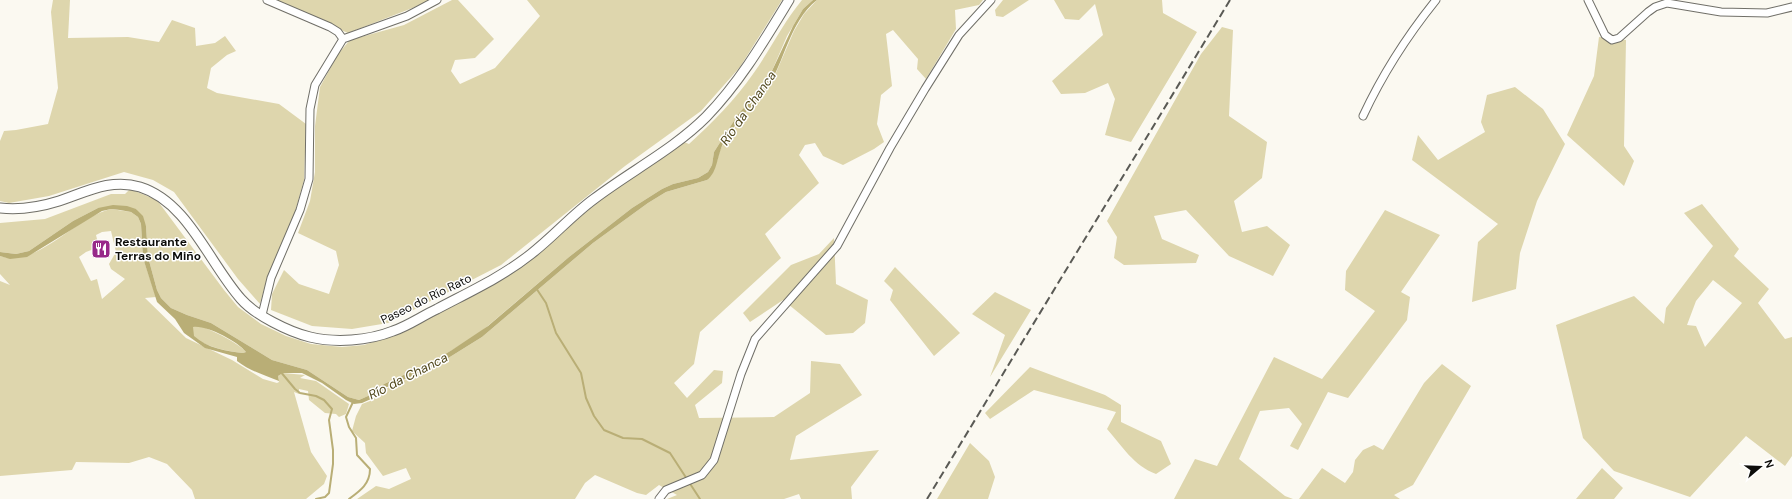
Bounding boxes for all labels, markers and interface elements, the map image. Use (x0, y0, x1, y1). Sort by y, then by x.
water label: Río da Chanca (716, 67, 780, 149)
place label: Restaurante Terras do Miño (115, 234, 201, 264)
restaurant icon: Restaurante Terras do Miño (90, 238, 112, 260)
street label: Paseo do Río Rato (378, 270, 474, 328)
water label: Río da Chanca (365, 349, 451, 403)
north arrow (1740, 447, 1780, 487)
text: N (1762, 458, 1777, 470)

